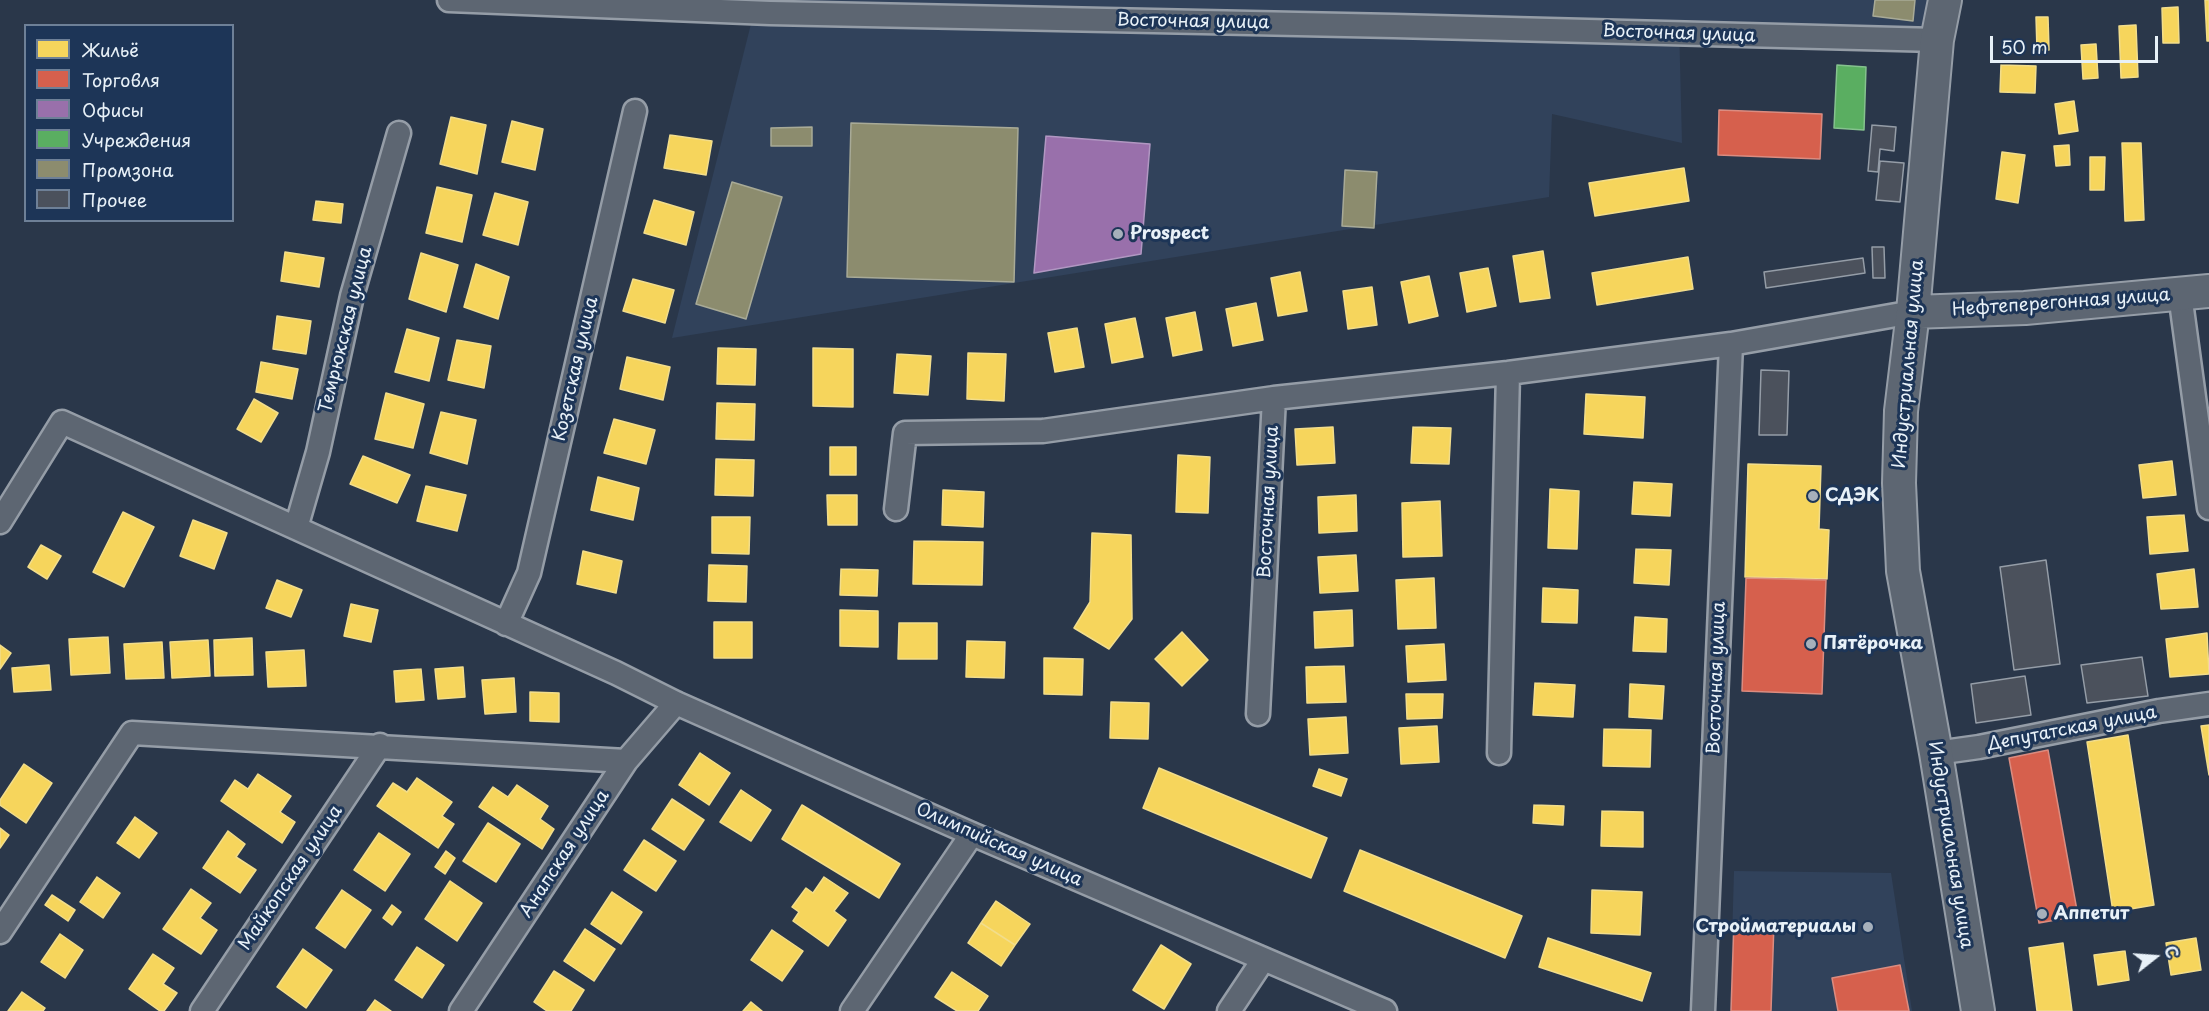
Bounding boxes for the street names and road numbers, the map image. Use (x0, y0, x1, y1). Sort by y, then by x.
street label: Восточная улица (1116, 10, 1270, 34)
street label: Восточная улица (1602, 21, 1756, 47)
street label: Темрюкская улица (315, 245, 377, 415)
street label: Индустриальная улица (1889, 259, 1929, 469)
street label: Нефтеперегонная улица (1951, 285, 2171, 321)
street label: Козетская улица (549, 295, 603, 443)
street label: Восточная улица (1254, 425, 1284, 579)
street label: Восточная улица (1704, 601, 1730, 755)
street label: Депутатская улица (1985, 702, 2159, 756)
street label: Индустриальная улица (1923, 740, 1977, 950)
street label: Анапская улица (516, 786, 614, 922)
street label: Олимпийская улица (912, 799, 1086, 891)
street label: Майкопская улица (234, 801, 348, 955)

